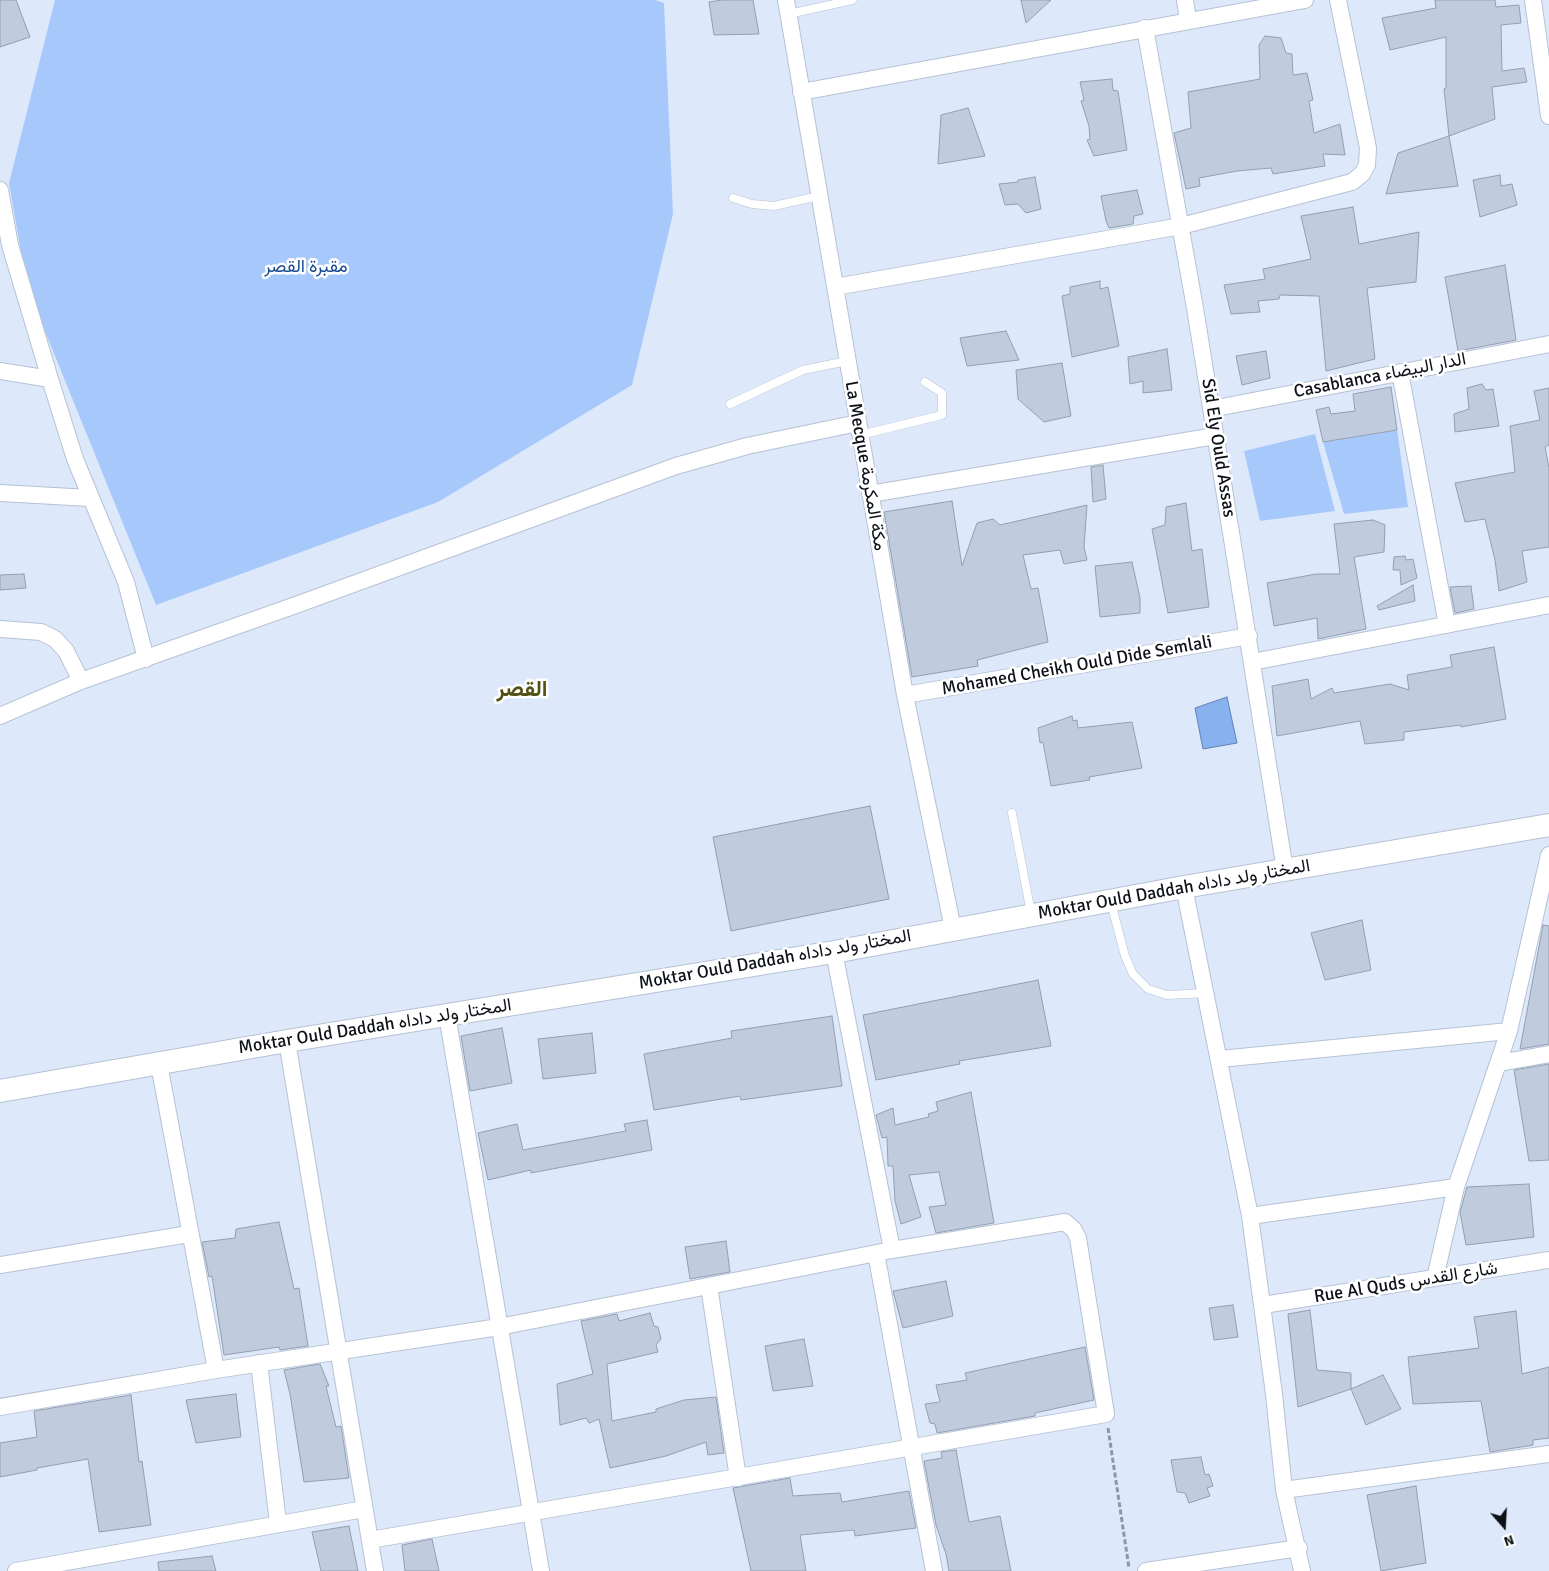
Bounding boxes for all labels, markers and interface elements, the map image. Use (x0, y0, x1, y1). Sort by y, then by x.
park label: مقبرة القصر (264, 256, 348, 278)
street label: Casablanca الدار البيضاء (1292, 349, 1468, 403)
street label: Sid Ely Ould Assas (1196, 377, 1240, 519)
street label: La Mecque مكة المكرمة (839, 379, 891, 553)
street label: Mohamed Cheikh Ould Dide Semlali (940, 632, 1214, 700)
district label: القصر (497, 677, 547, 703)
street label: Moktar Ould Daddah المختار ولد داداه (1036, 855, 1312, 925)
street label: Moktar Ould Daddah المختار ولد داداه (637, 925, 913, 995)
street label: Moktar Ould Daddah المختار ولد داداه (237, 995, 513, 1059)
street label: Rue Al Quds شارع القدس (1313, 1258, 1499, 1308)
north arrow (1479, 1501, 1529, 1551)
text: N (1502, 1531, 1516, 1550)

